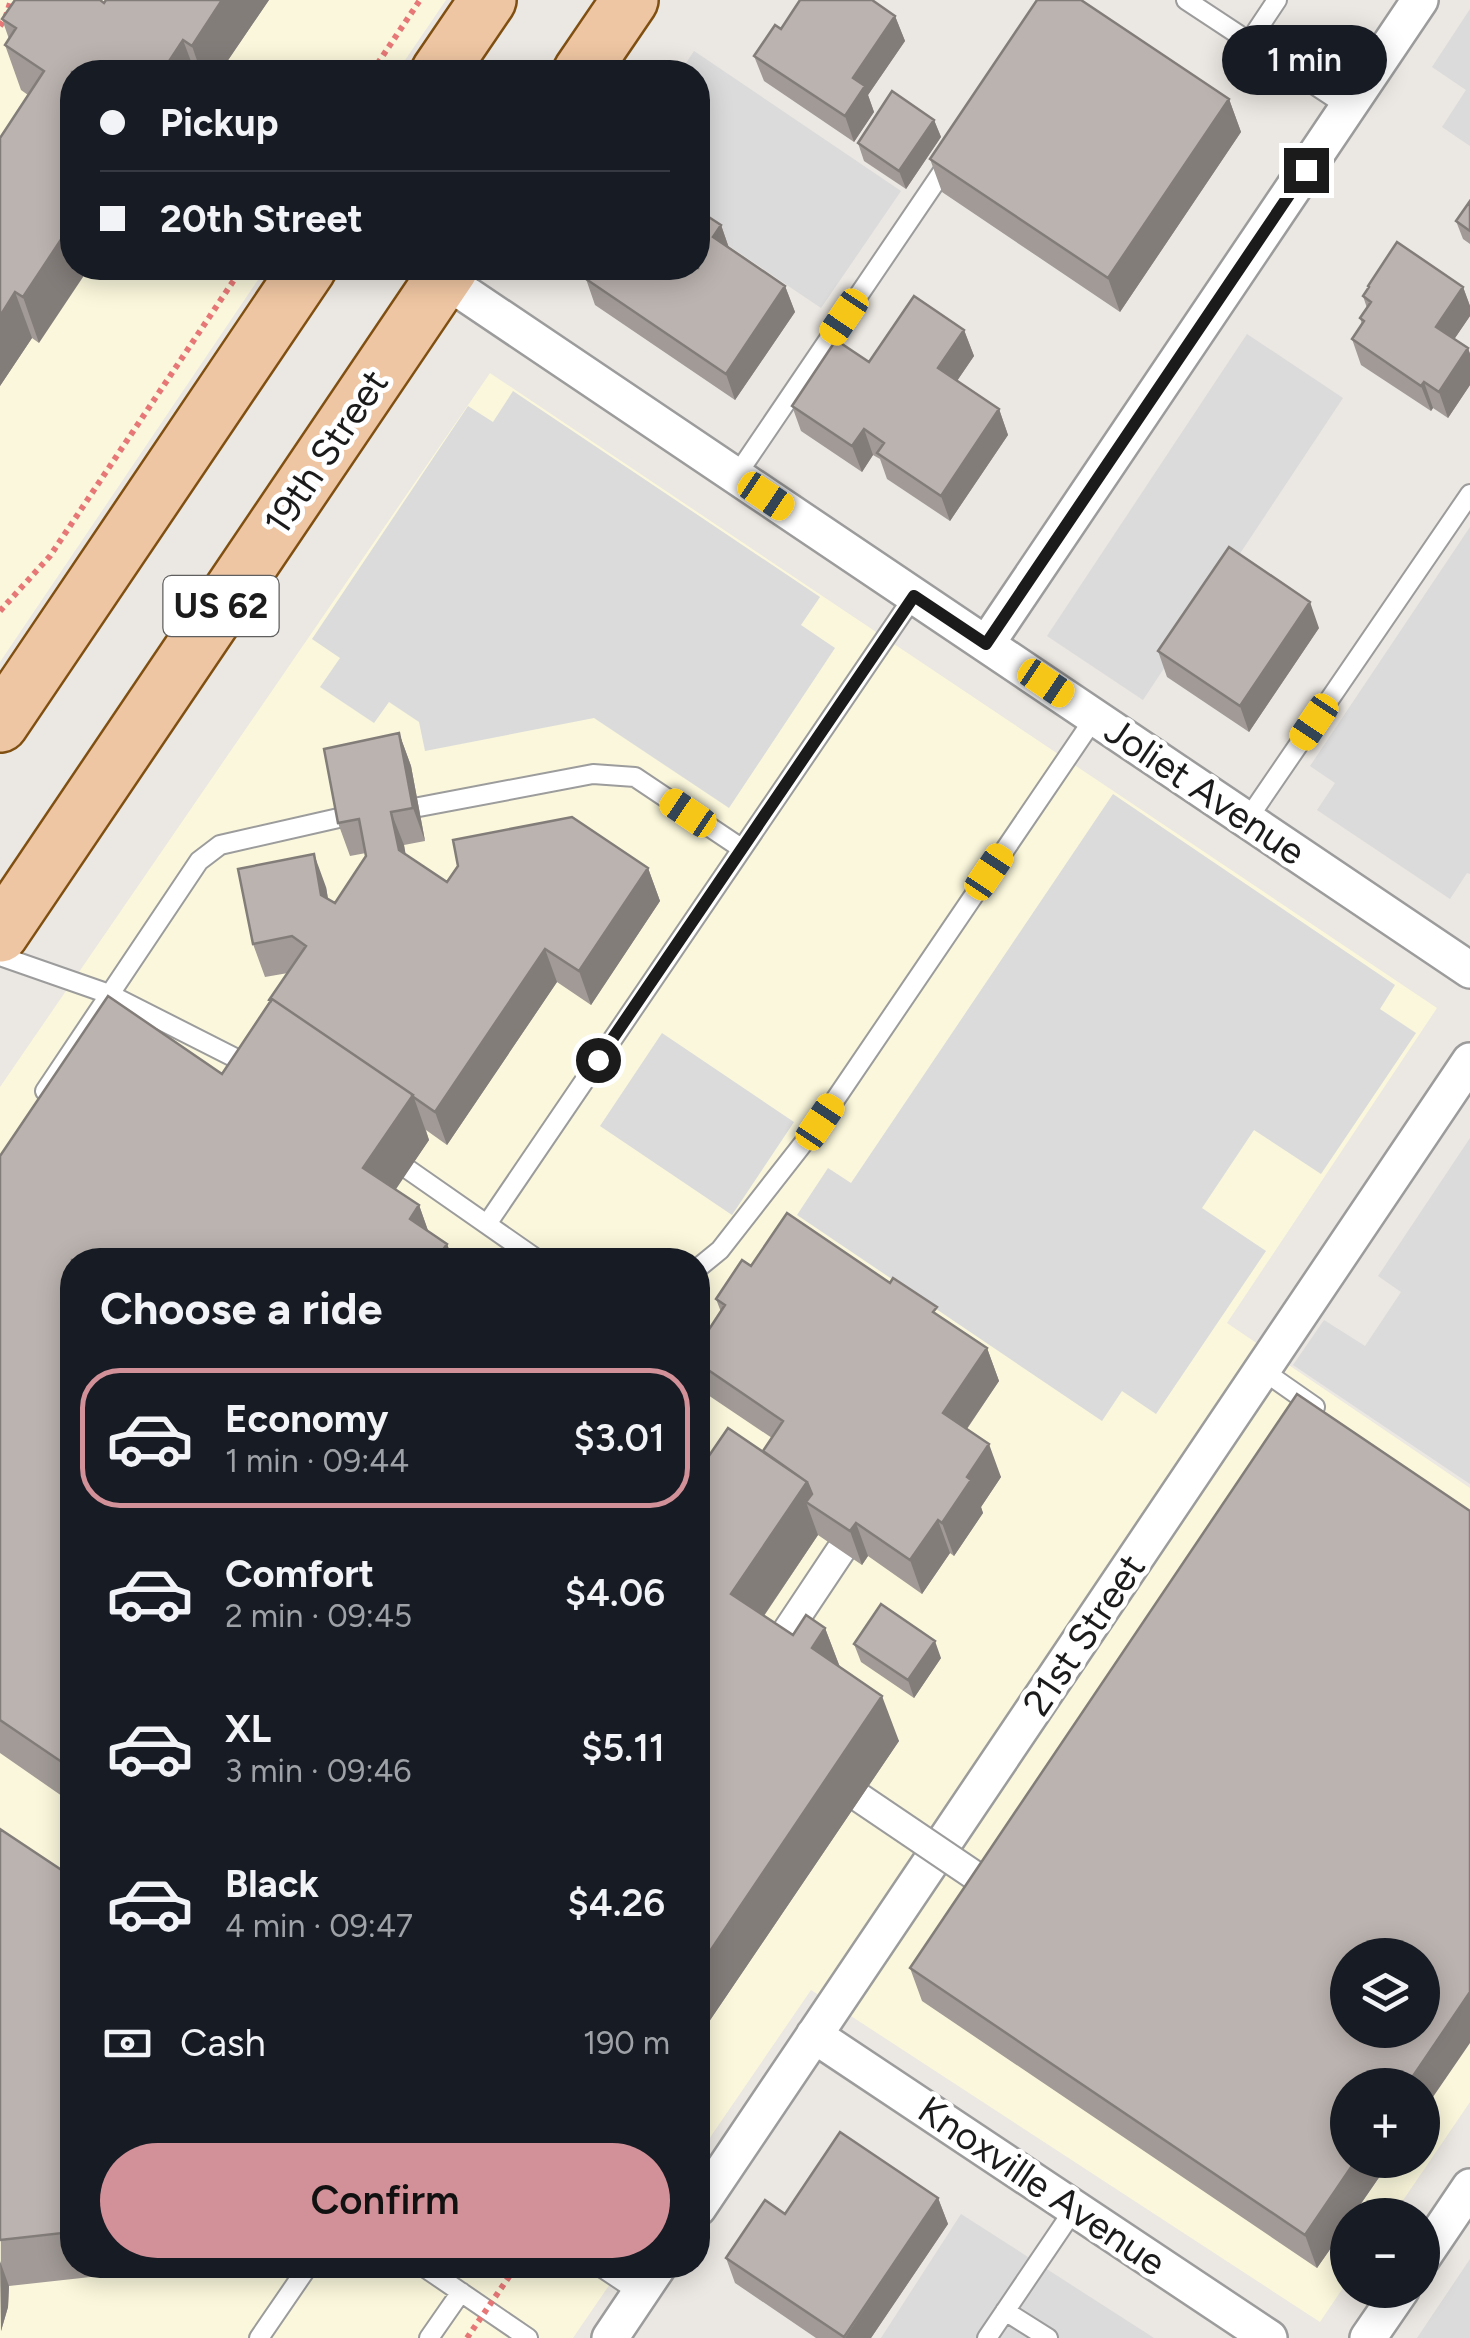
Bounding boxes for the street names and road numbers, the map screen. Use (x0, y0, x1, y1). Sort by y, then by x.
street label: 19th Street (254, 361, 398, 543)
road number: US 62 (164, 576, 278, 636)
street label: Joliet Avenue (1096, 707, 1314, 875)
street label: 21st Street (1013, 1546, 1155, 1724)
street label: Knoxville Avenue (910, 2086, 1174, 2286)

